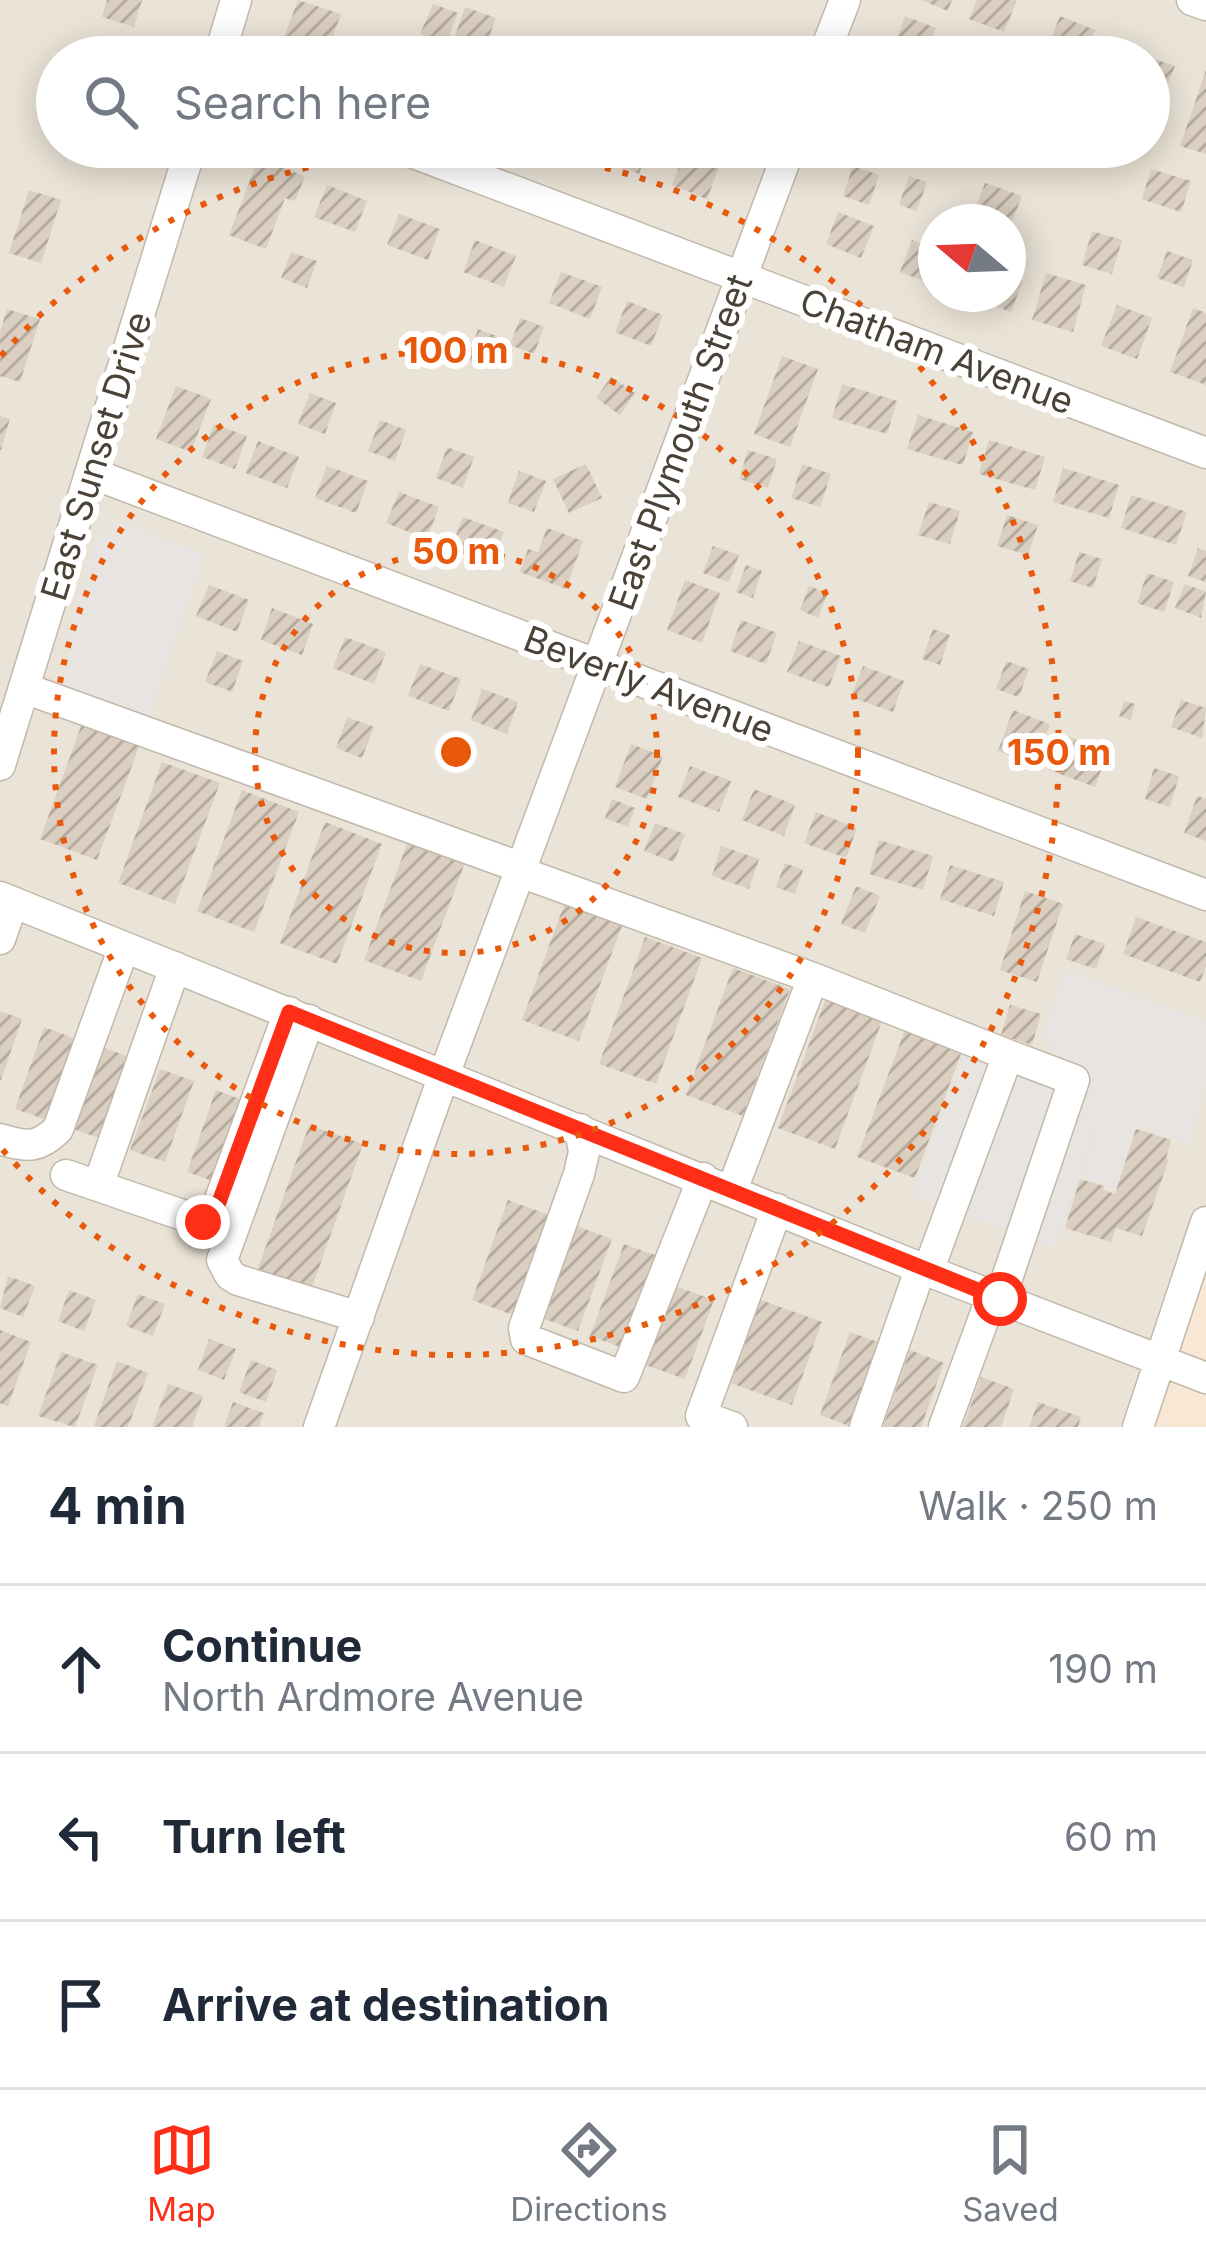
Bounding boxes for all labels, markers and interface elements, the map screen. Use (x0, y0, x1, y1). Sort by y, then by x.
search box (36, 36, 1170, 168)
icon: search (78, 69, 144, 135)
text: Search here (174, 75, 431, 130)
north arrow (918, 204, 1026, 312)
street label: East Plymouth Street (599, 268, 761, 616)
street label: Chatham Avenue (794, 279, 1080, 423)
street label: East Sunset Drive (31, 306, 161, 606)
text: 100 m (403, 328, 509, 372)
text: 50 m (412, 529, 500, 573)
street label: Beverly Avenue (518, 616, 780, 752)
text: 150 m (1007, 730, 1111, 774)
centre of rings (435, 731, 477, 773)
route end (176, 1195, 230, 1249)
route start (973, 1272, 1027, 1326)
text: 4 min (48, 1475, 187, 1536)
text: Walk · 250 m (918, 1482, 1158, 1529)
text: Continue (162, 1618, 362, 1673)
icon: ahead (48, 1636, 114, 1702)
text: 190 m (1048, 1645, 1158, 1692)
text: North Ardmore Avenue (162, 1673, 584, 1720)
icon: left (48, 1804, 114, 1870)
text: Turn left (162, 1809, 346, 1864)
text: 60 m (1064, 1813, 1158, 1860)
icon: arrive (48, 1972, 114, 2038)
text: Arrive at destination (162, 1977, 609, 2032)
tab: Map (147, 2117, 216, 2229)
tab: Directions (510, 2117, 668, 2229)
tab: Saved (962, 2117, 1059, 2229)

